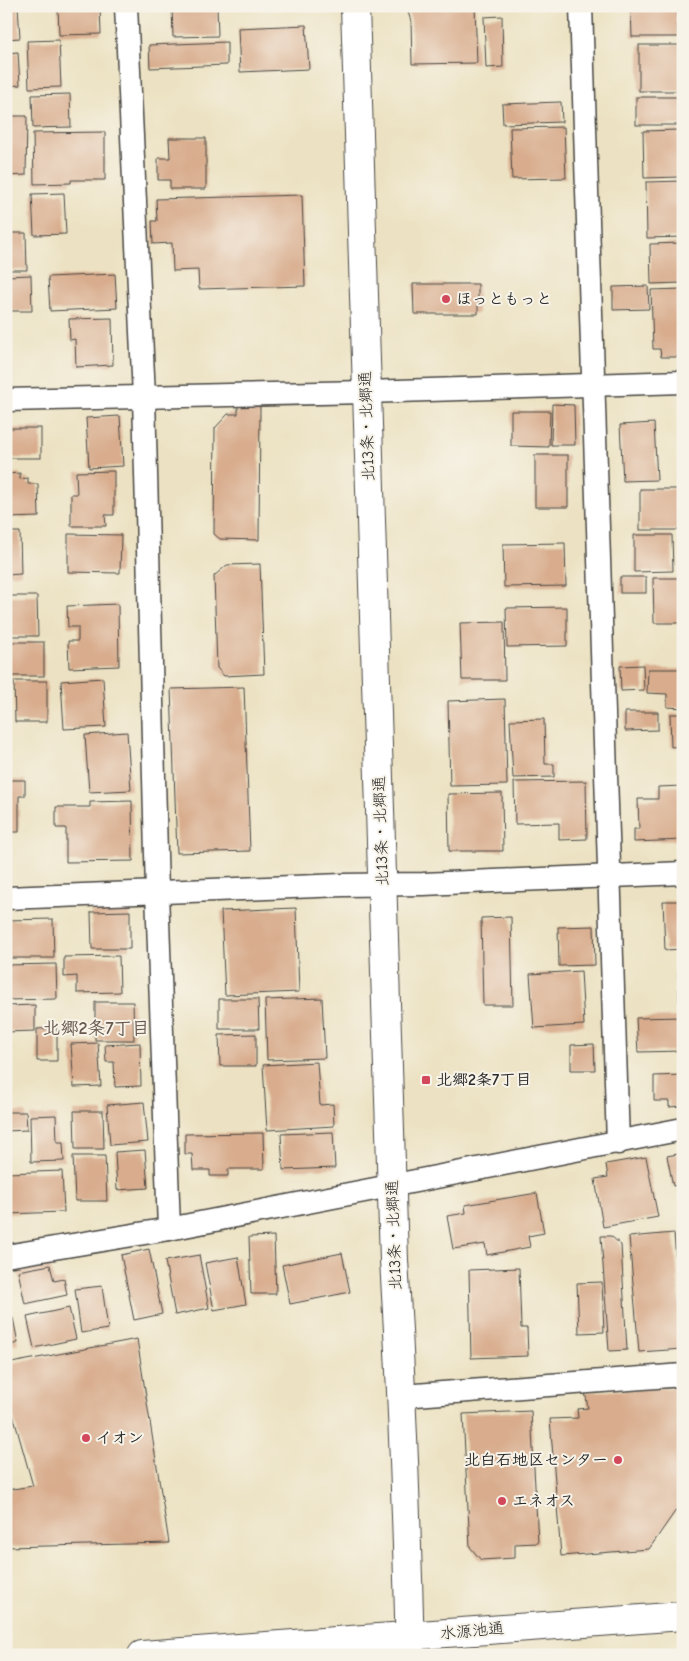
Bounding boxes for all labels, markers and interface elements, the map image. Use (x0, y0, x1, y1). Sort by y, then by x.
place label: ほっともっと (456, 290, 552, 308)
marker: ほっともっと (440, 293, 452, 305)
street label: 北13条・北郷通 (356, 371, 378, 481)
street label: 北13条・北郷通 (370, 776, 392, 886)
district label: 北郷2条7丁目 (42, 1018, 150, 1039)
place label: 北郷2条7丁目 (436, 1071, 531, 1089)
marker: 北郷2条7丁目 (420, 1074, 432, 1086)
street label: 北13条・北郷通 (383, 1180, 405, 1290)
place label: イオン (96, 1429, 144, 1447)
marker: イオン (80, 1432, 92, 1444)
place label: 北白石地区センター (464, 1451, 608, 1469)
marker: 北白石地区センター (612, 1454, 624, 1466)
place label: エネオス (512, 1492, 575, 1510)
marker: エネオス (496, 1495, 508, 1507)
street label: 水源池通 (439, 1619, 505, 1643)

